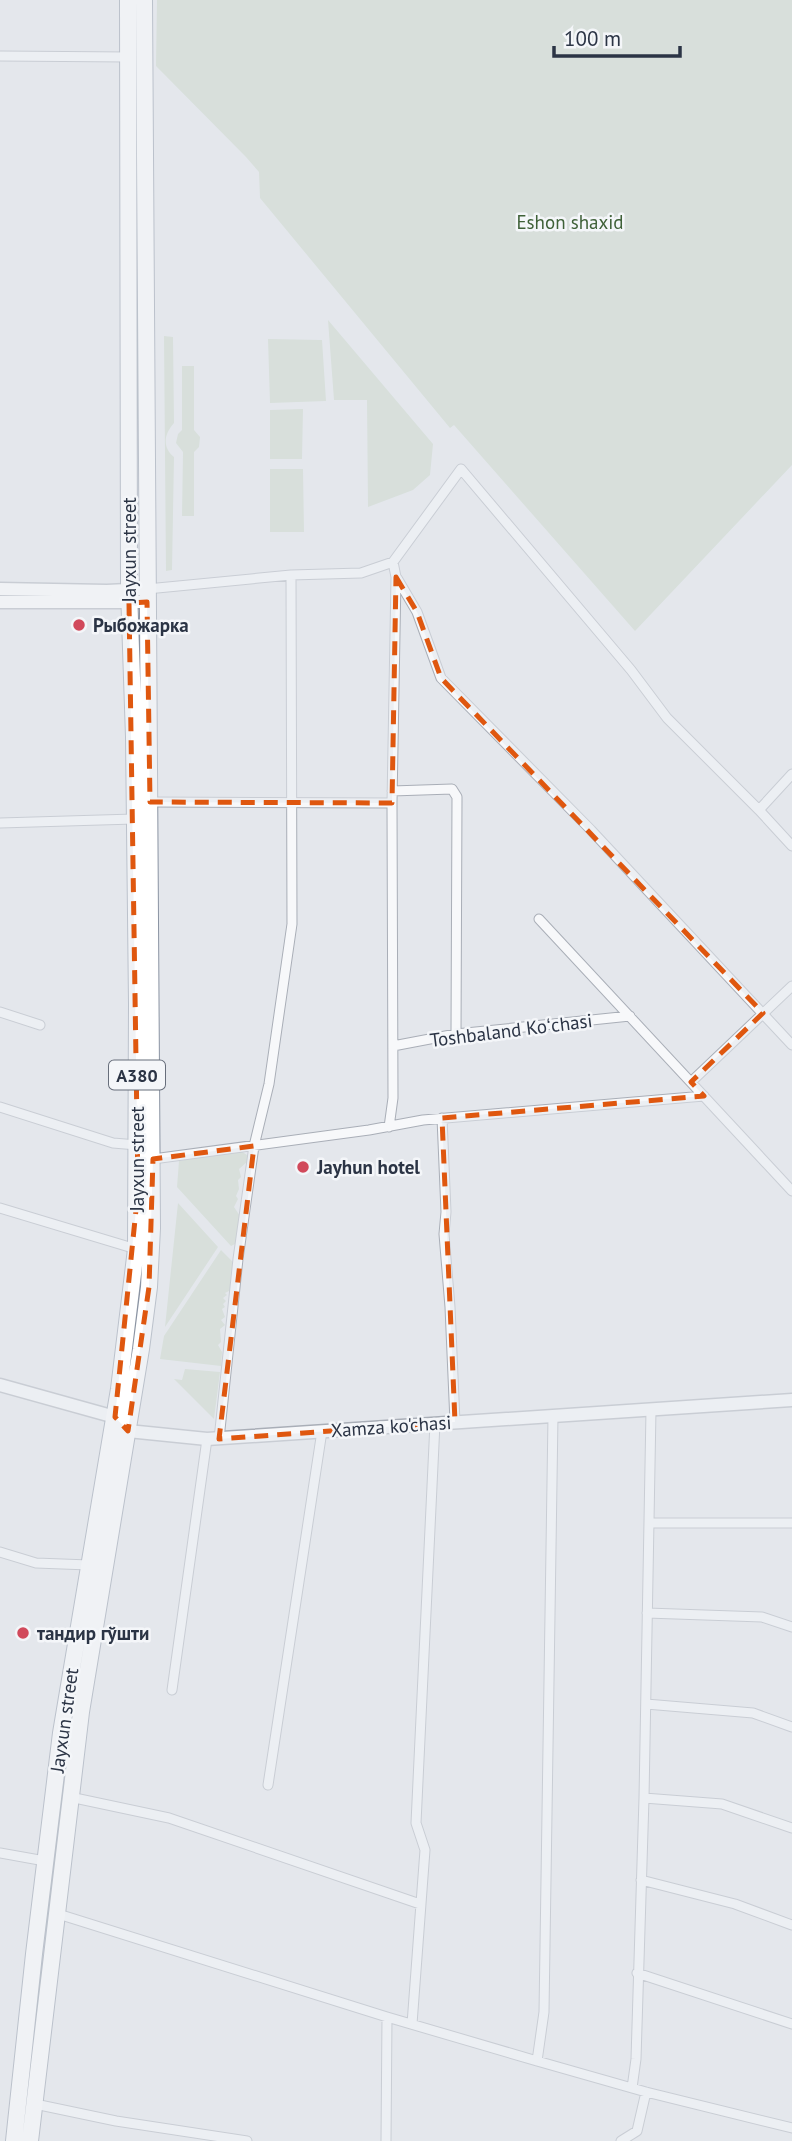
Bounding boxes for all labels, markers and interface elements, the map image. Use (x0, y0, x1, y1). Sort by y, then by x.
scale bar (554, 14, 680, 58)
text: 100 m (564, 25, 621, 52)
park label: Eshon shaxid (516, 210, 624, 234)
street label: Jayxun street (117, 497, 141, 604)
place label: Рыбожарка (93, 613, 189, 637)
marker: Рыбожарка (71, 617, 87, 633)
street label: Toshbaland Koʻchasi (428, 1008, 594, 1052)
road number: A380 (109, 1060, 165, 1090)
street label: Jayxun street (125, 1106, 149, 1213)
place label: Jayhun hotel (316, 1155, 420, 1179)
marker: Jayhun hotel (295, 1159, 311, 1175)
street label: Xamza ko'chasi (330, 1410, 452, 1442)
place label: тандир гўшти (37, 1621, 149, 1645)
marker: тандир гўшти (15, 1625, 31, 1641)
street label: Jayxun street (45, 1666, 83, 1775)

